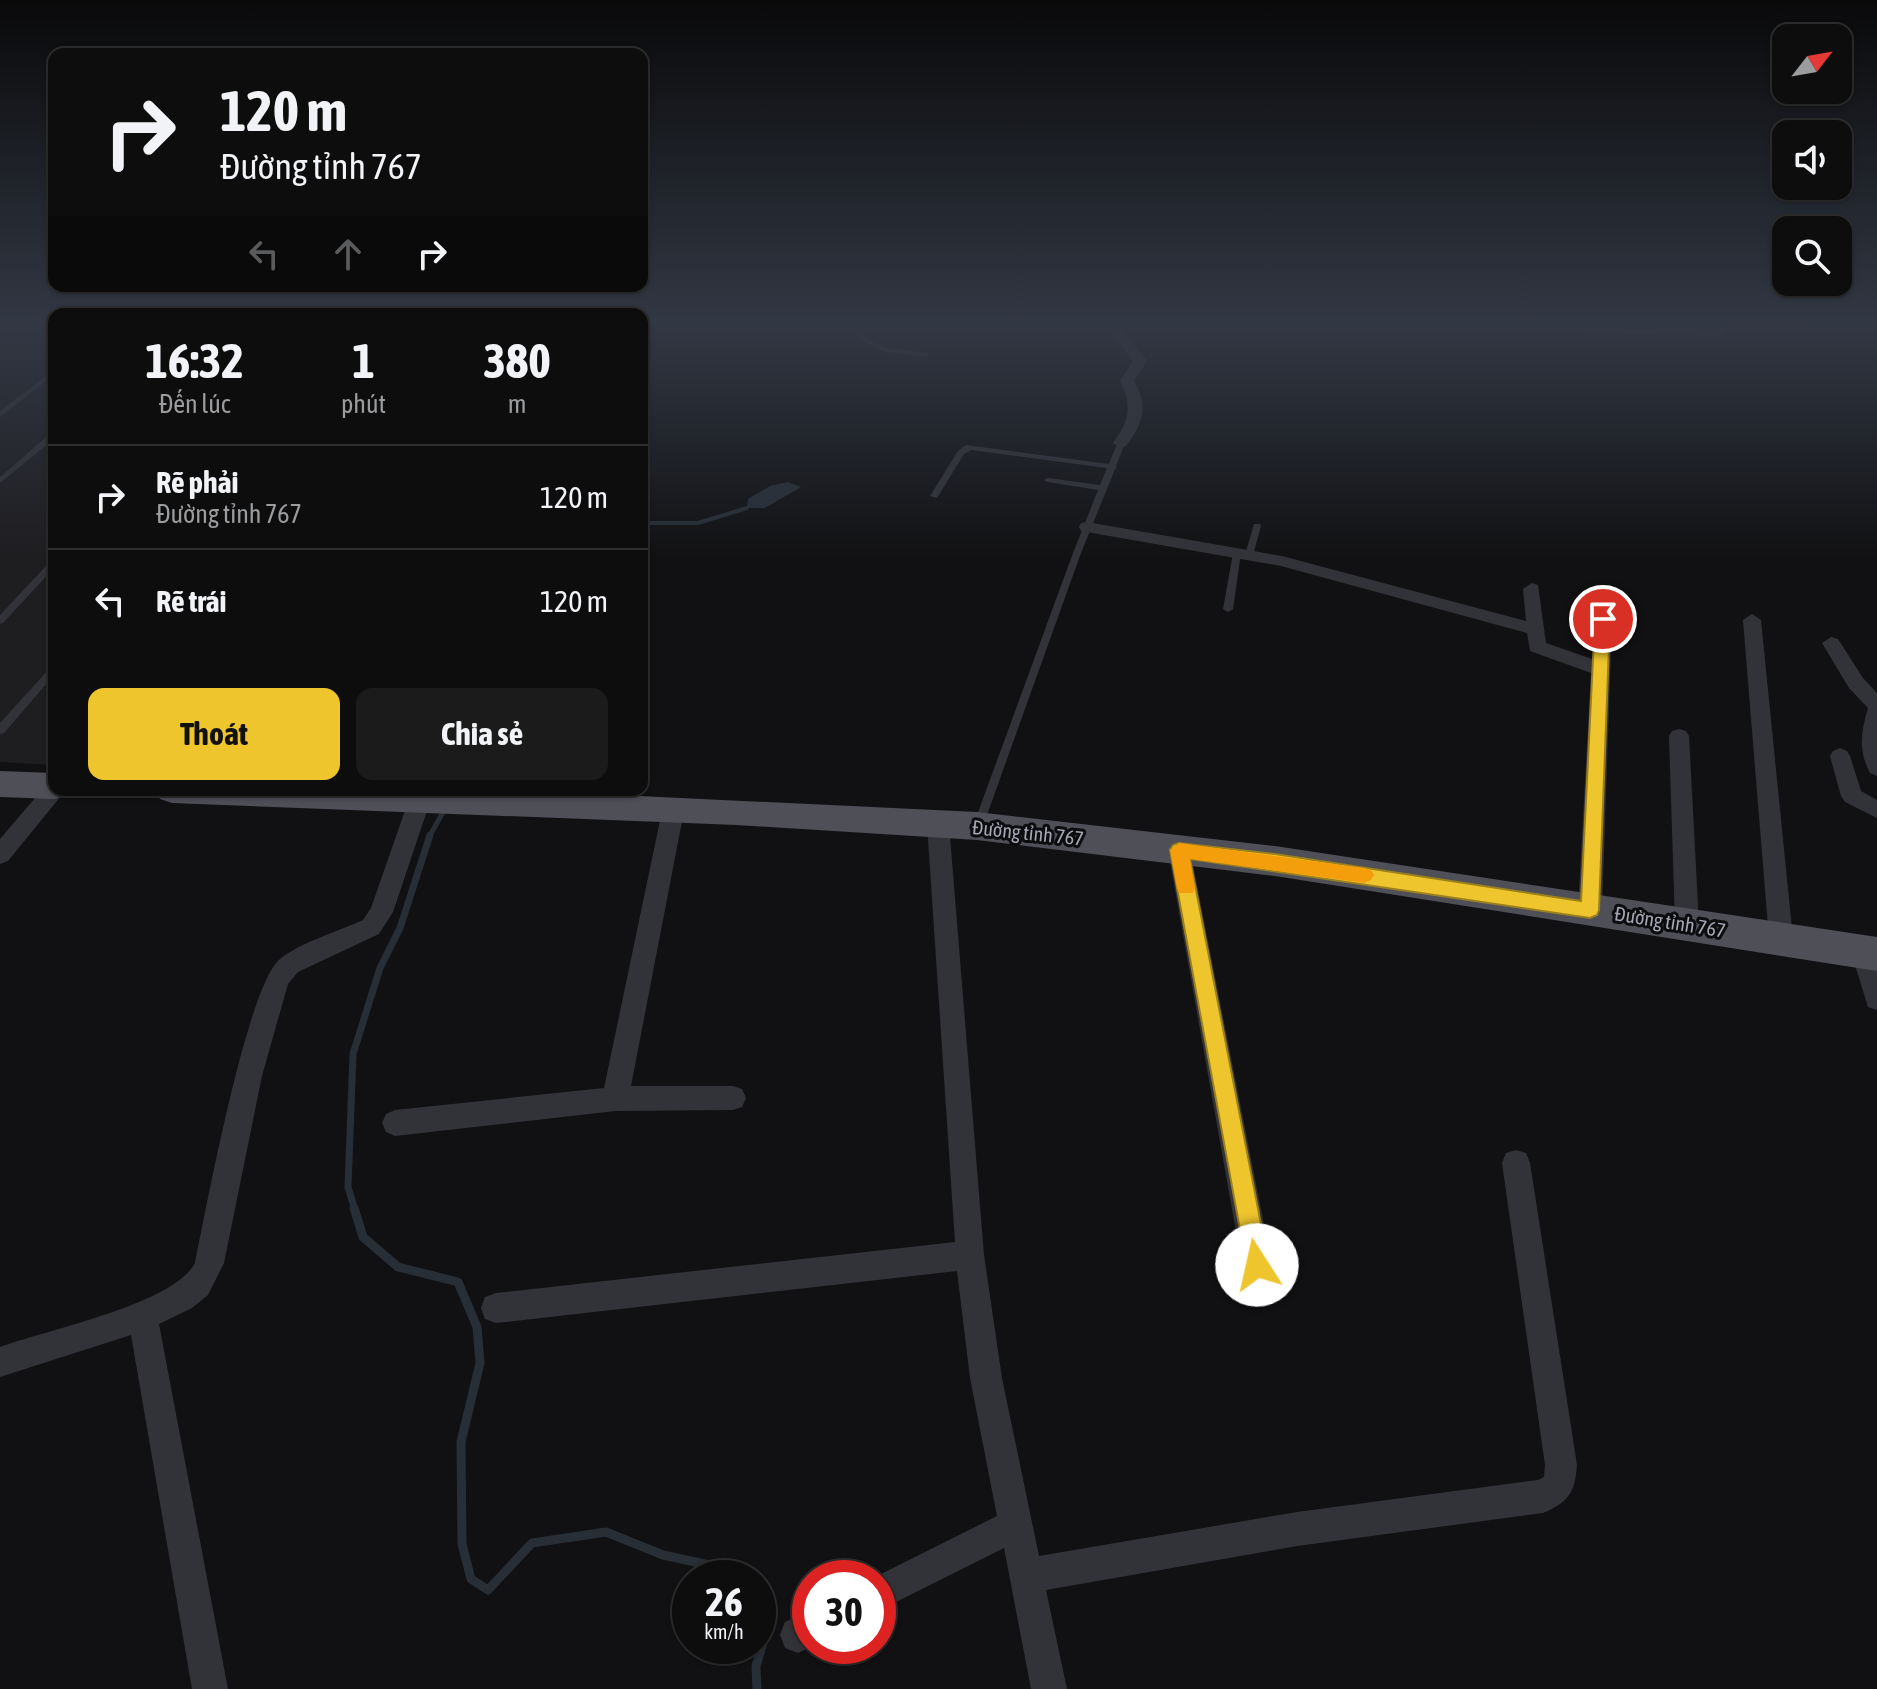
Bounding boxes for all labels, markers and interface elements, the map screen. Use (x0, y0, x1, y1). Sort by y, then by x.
north arrow (1772, 24, 1852, 104)
map controls (1772, 24, 1852, 296)
text: 120 m (220, 79, 347, 143)
icon: right (88, 80, 192, 184)
button: sound (1772, 120, 1852, 200)
text: Đường tỉnh 767 (220, 145, 422, 187)
button: search (1772, 216, 1852, 296)
icon: left (242, 232, 286, 276)
icon: ahead (326, 232, 370, 276)
icon: right (410, 232, 454, 276)
text: 16:32 (145, 333, 244, 388)
text: 1 (352, 333, 375, 388)
text: 380 (483, 333, 551, 388)
text: Đến lúc (159, 389, 230, 419)
text: phút (341, 389, 386, 419)
text: m (508, 389, 526, 419)
text: Rẽ phải (156, 465, 238, 499)
icon: right (88, 475, 132, 519)
text: 120 m (540, 480, 608, 514)
text: Đường tỉnh 767 (156, 499, 302, 529)
icon: left (88, 579, 132, 623)
text: Rẽ trái (156, 584, 226, 618)
text: 120 m (540, 584, 608, 618)
pin (1569, 585, 1637, 653)
icon: arrive (1581, 597, 1625, 641)
button: Thoát (88, 688, 340, 780)
button: Chia sẻ (356, 688, 608, 780)
street label: Đường tỉnh 767 (971, 815, 1085, 850)
street label: Đường tỉnh 767 (1613, 901, 1727, 942)
position arrow (1215, 1223, 1299, 1307)
speed limit sign: 30 (792, 1560, 896, 1664)
text: 26 (705, 1579, 743, 1624)
text: km/h (704, 1620, 744, 1643)

